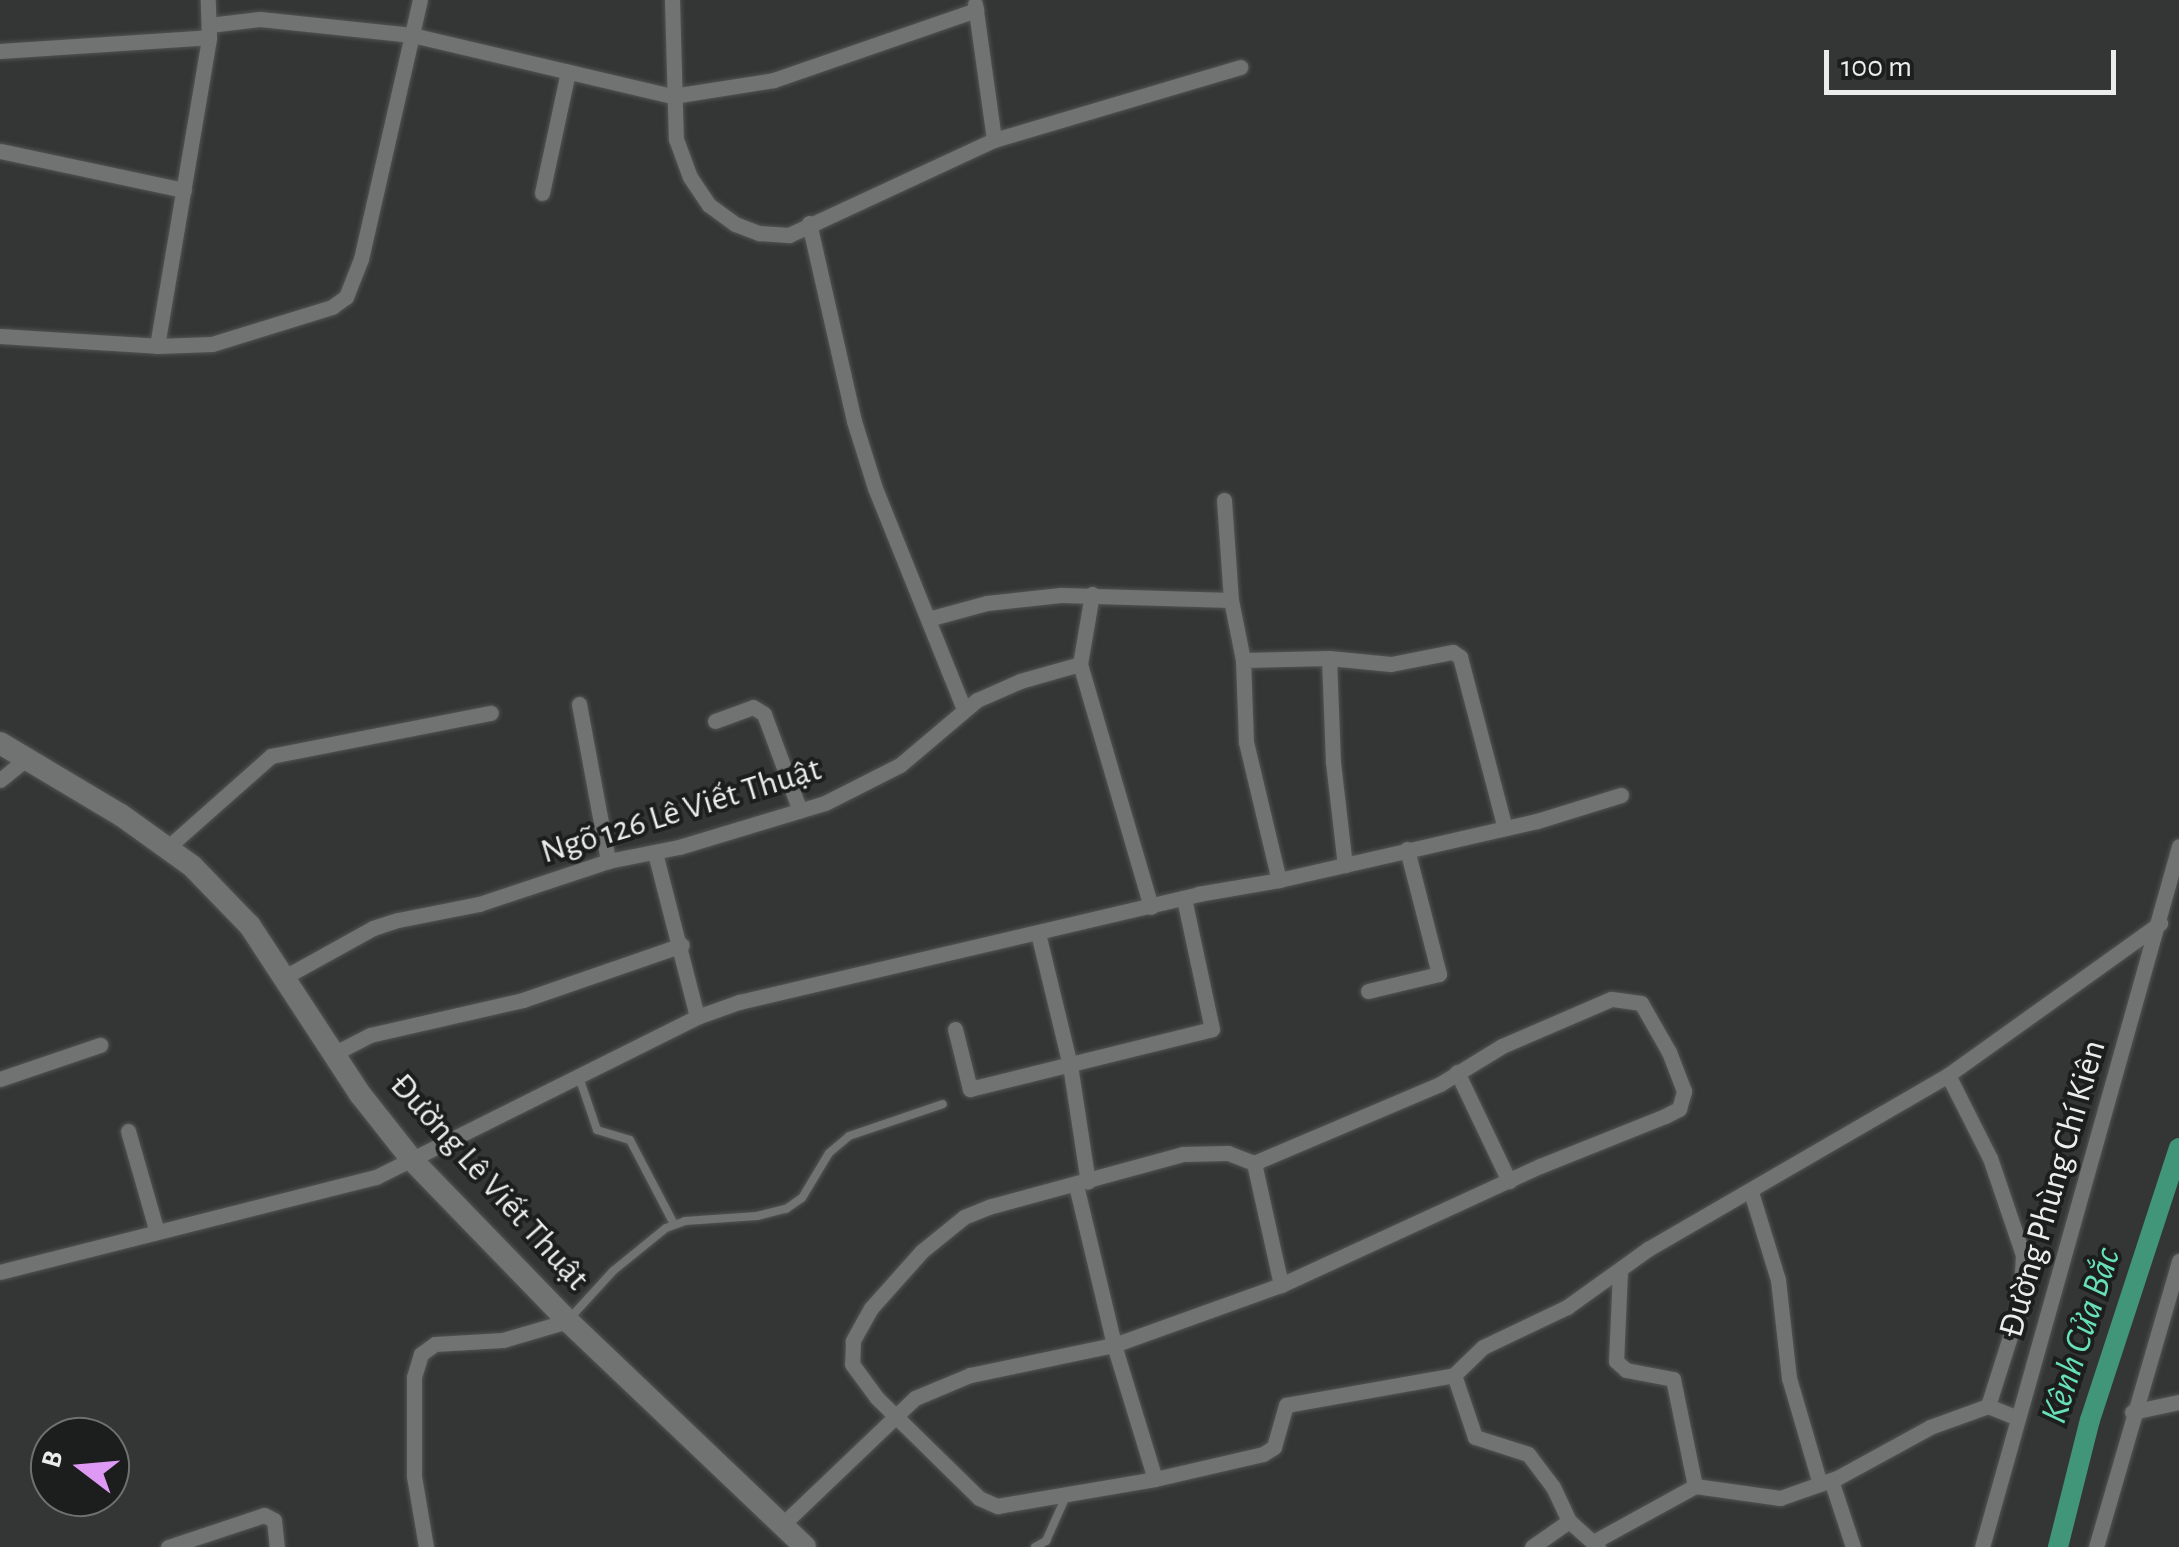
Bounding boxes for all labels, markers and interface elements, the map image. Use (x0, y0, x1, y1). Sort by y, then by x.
scale bar (1829, 30, 2122, 92)
text: 100 m (1841, 52, 1912, 82)
street label: Ngõ 126 Lê Viết Thuật (536, 748, 826, 874)
street label: Đường Phùng Chí Kiên (1990, 1035, 2116, 1343)
street label: Đường Lê Viết Thuật (381, 1065, 597, 1299)
water label: Kênh Cửa Bắc (2032, 1242, 2132, 1430)
north arrow (30, 1417, 130, 1517)
text: B (37, 1448, 69, 1471)

